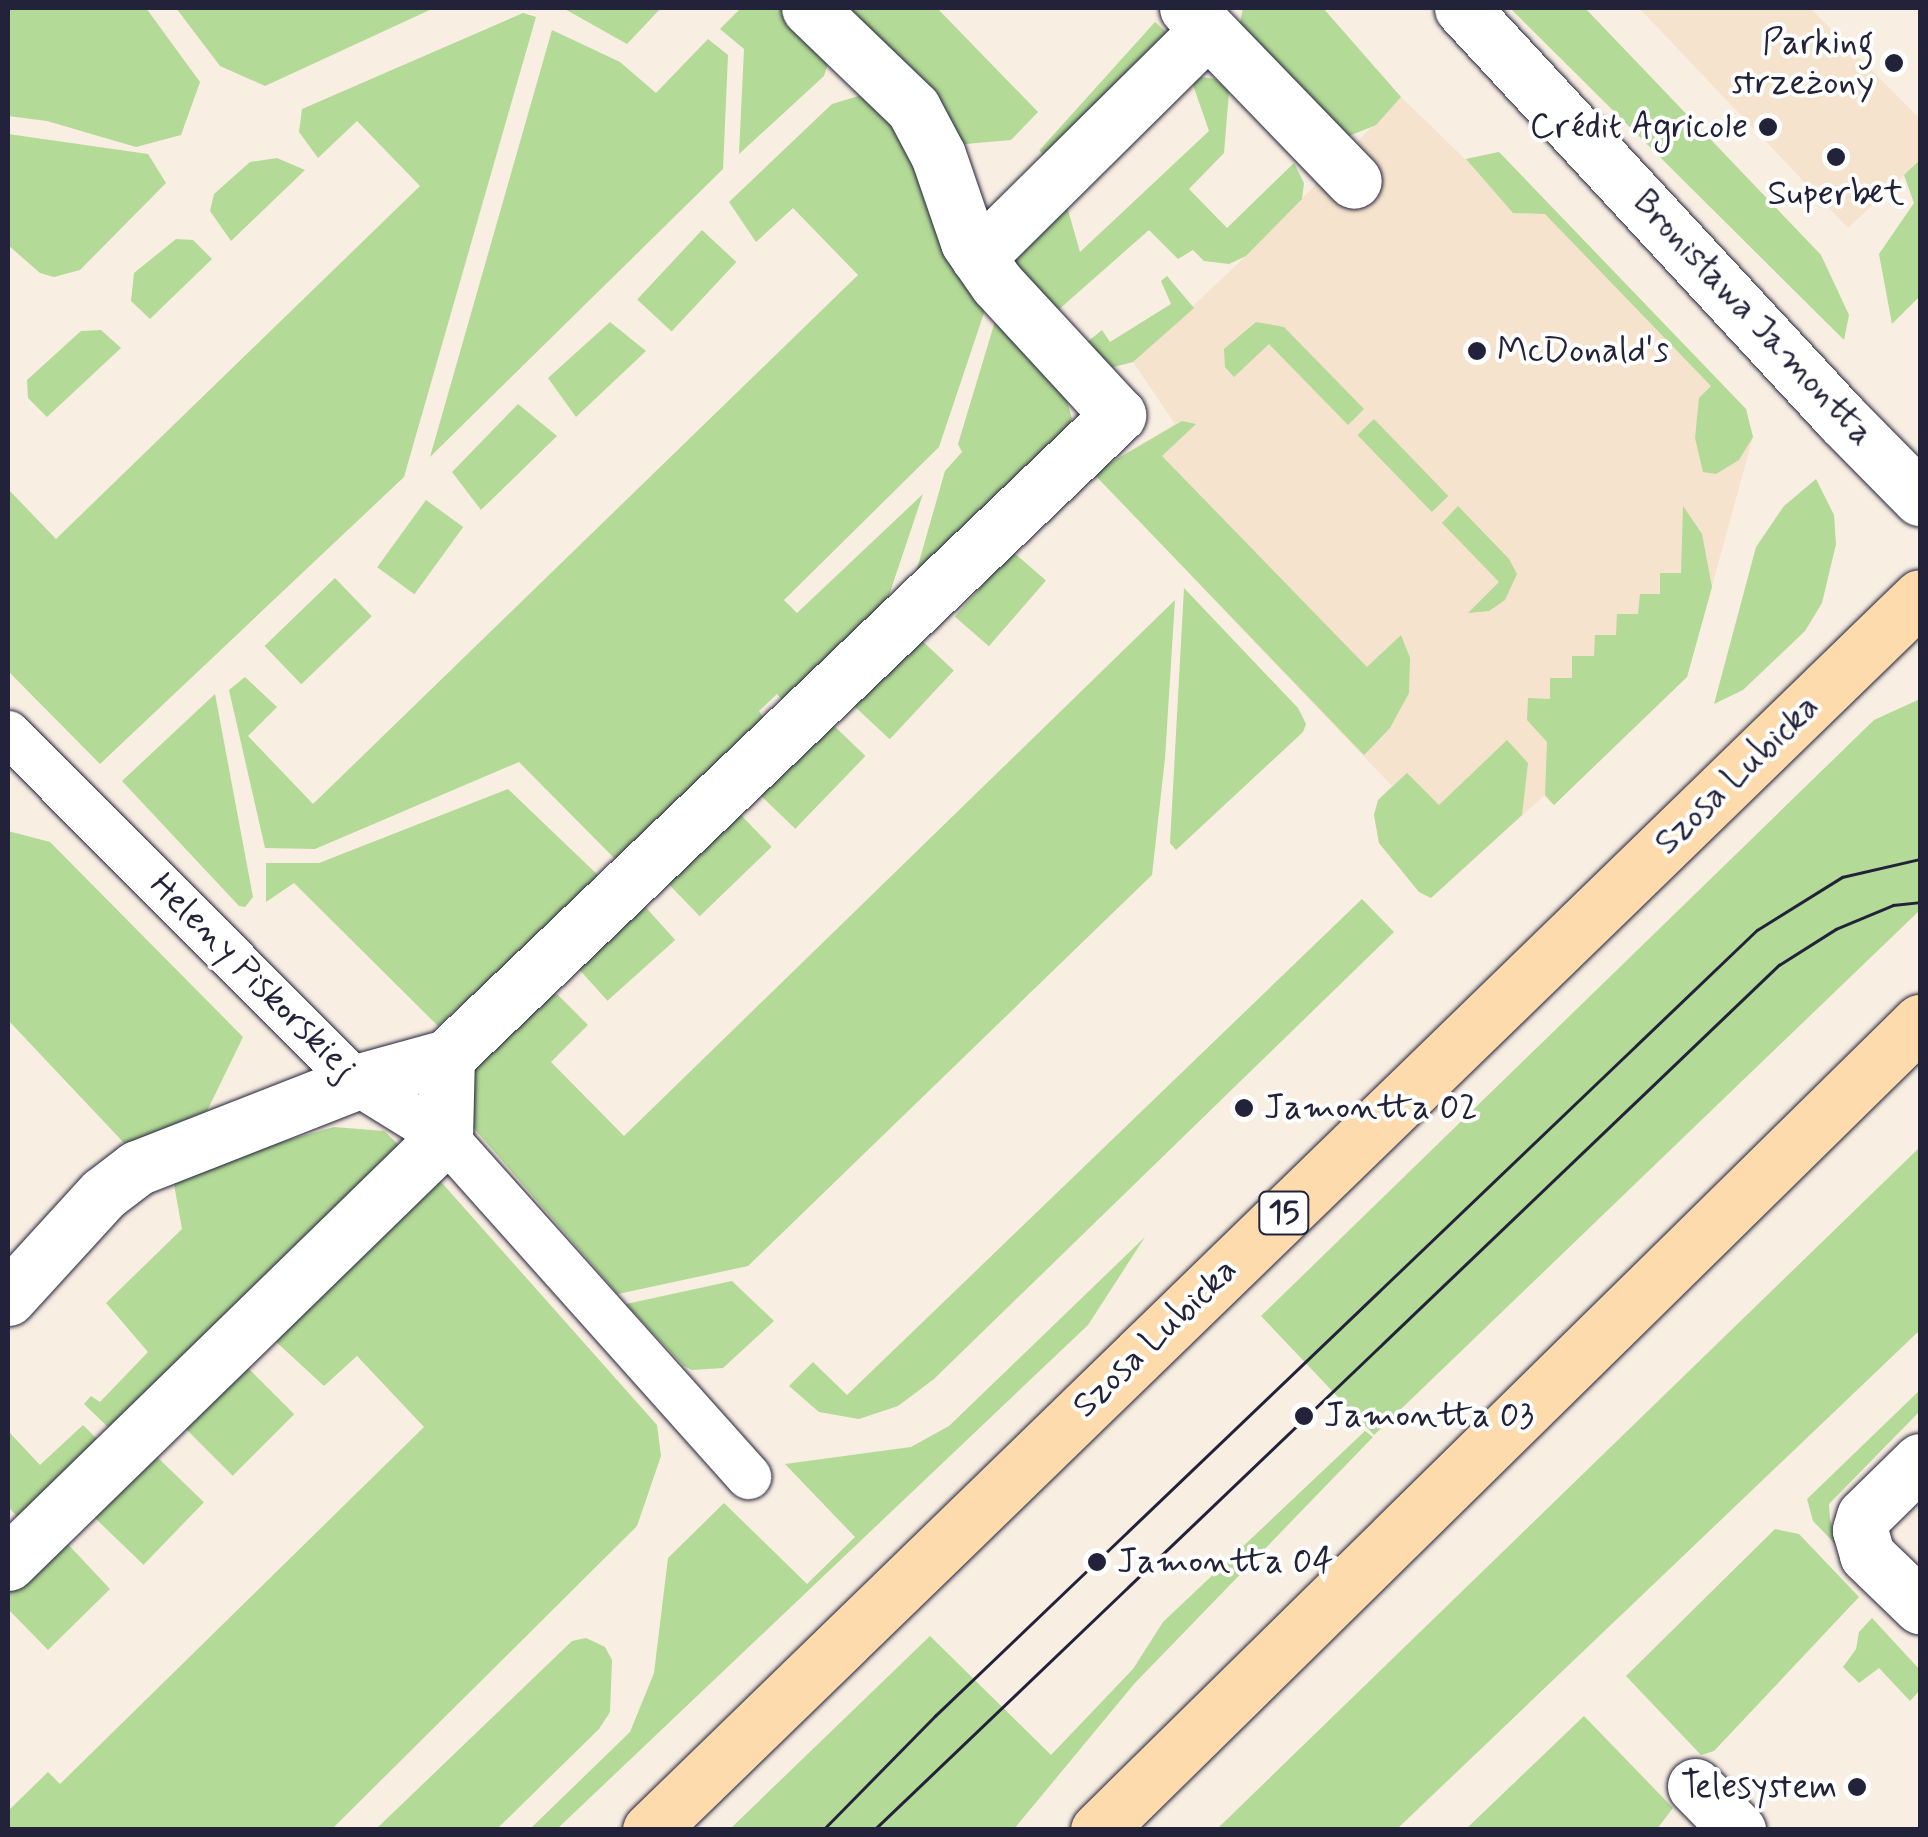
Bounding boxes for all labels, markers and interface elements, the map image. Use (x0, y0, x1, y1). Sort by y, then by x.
place label: Parking strzeżony (1731, 22, 1874, 104)
marker: Parking strzeżony (1883, 52, 1905, 74)
place label: Crédit Agricole (1533, 106, 1748, 148)
marker: Crédit Agricole (1757, 116, 1779, 138)
marker: Superbet (1825, 146, 1847, 168)
place label: Superbet (1767, 173, 1905, 215)
street label: Bronisława Jamontta (1622, 180, 1884, 456)
place label: McDonald's (1497, 330, 1669, 372)
marker: McDonald's (1466, 340, 1488, 362)
street label: Szosa Lubicka (1646, 686, 1828, 864)
street label: Heleny Piskorskiej (140, 864, 366, 1090)
place label: Jamontta 02 (1264, 1087, 1478, 1129)
marker: Jamontta 02 (1233, 1097, 1255, 1119)
road number: 15 (1256, 1186, 1312, 1240)
street label: Szosa Lubicka (1064, 1249, 1246, 1427)
place label: Jamontta 03 (1324, 1395, 1534, 1437)
marker: Jamontta 03 (1293, 1405, 1315, 1427)
place label: Jamontta 04 (1117, 1541, 1334, 1583)
marker: Jamontta 04 (1086, 1551, 1108, 1573)
place label: Telesystem (1681, 1766, 1837, 1808)
marker: Telesystem (1846, 1776, 1868, 1798)

